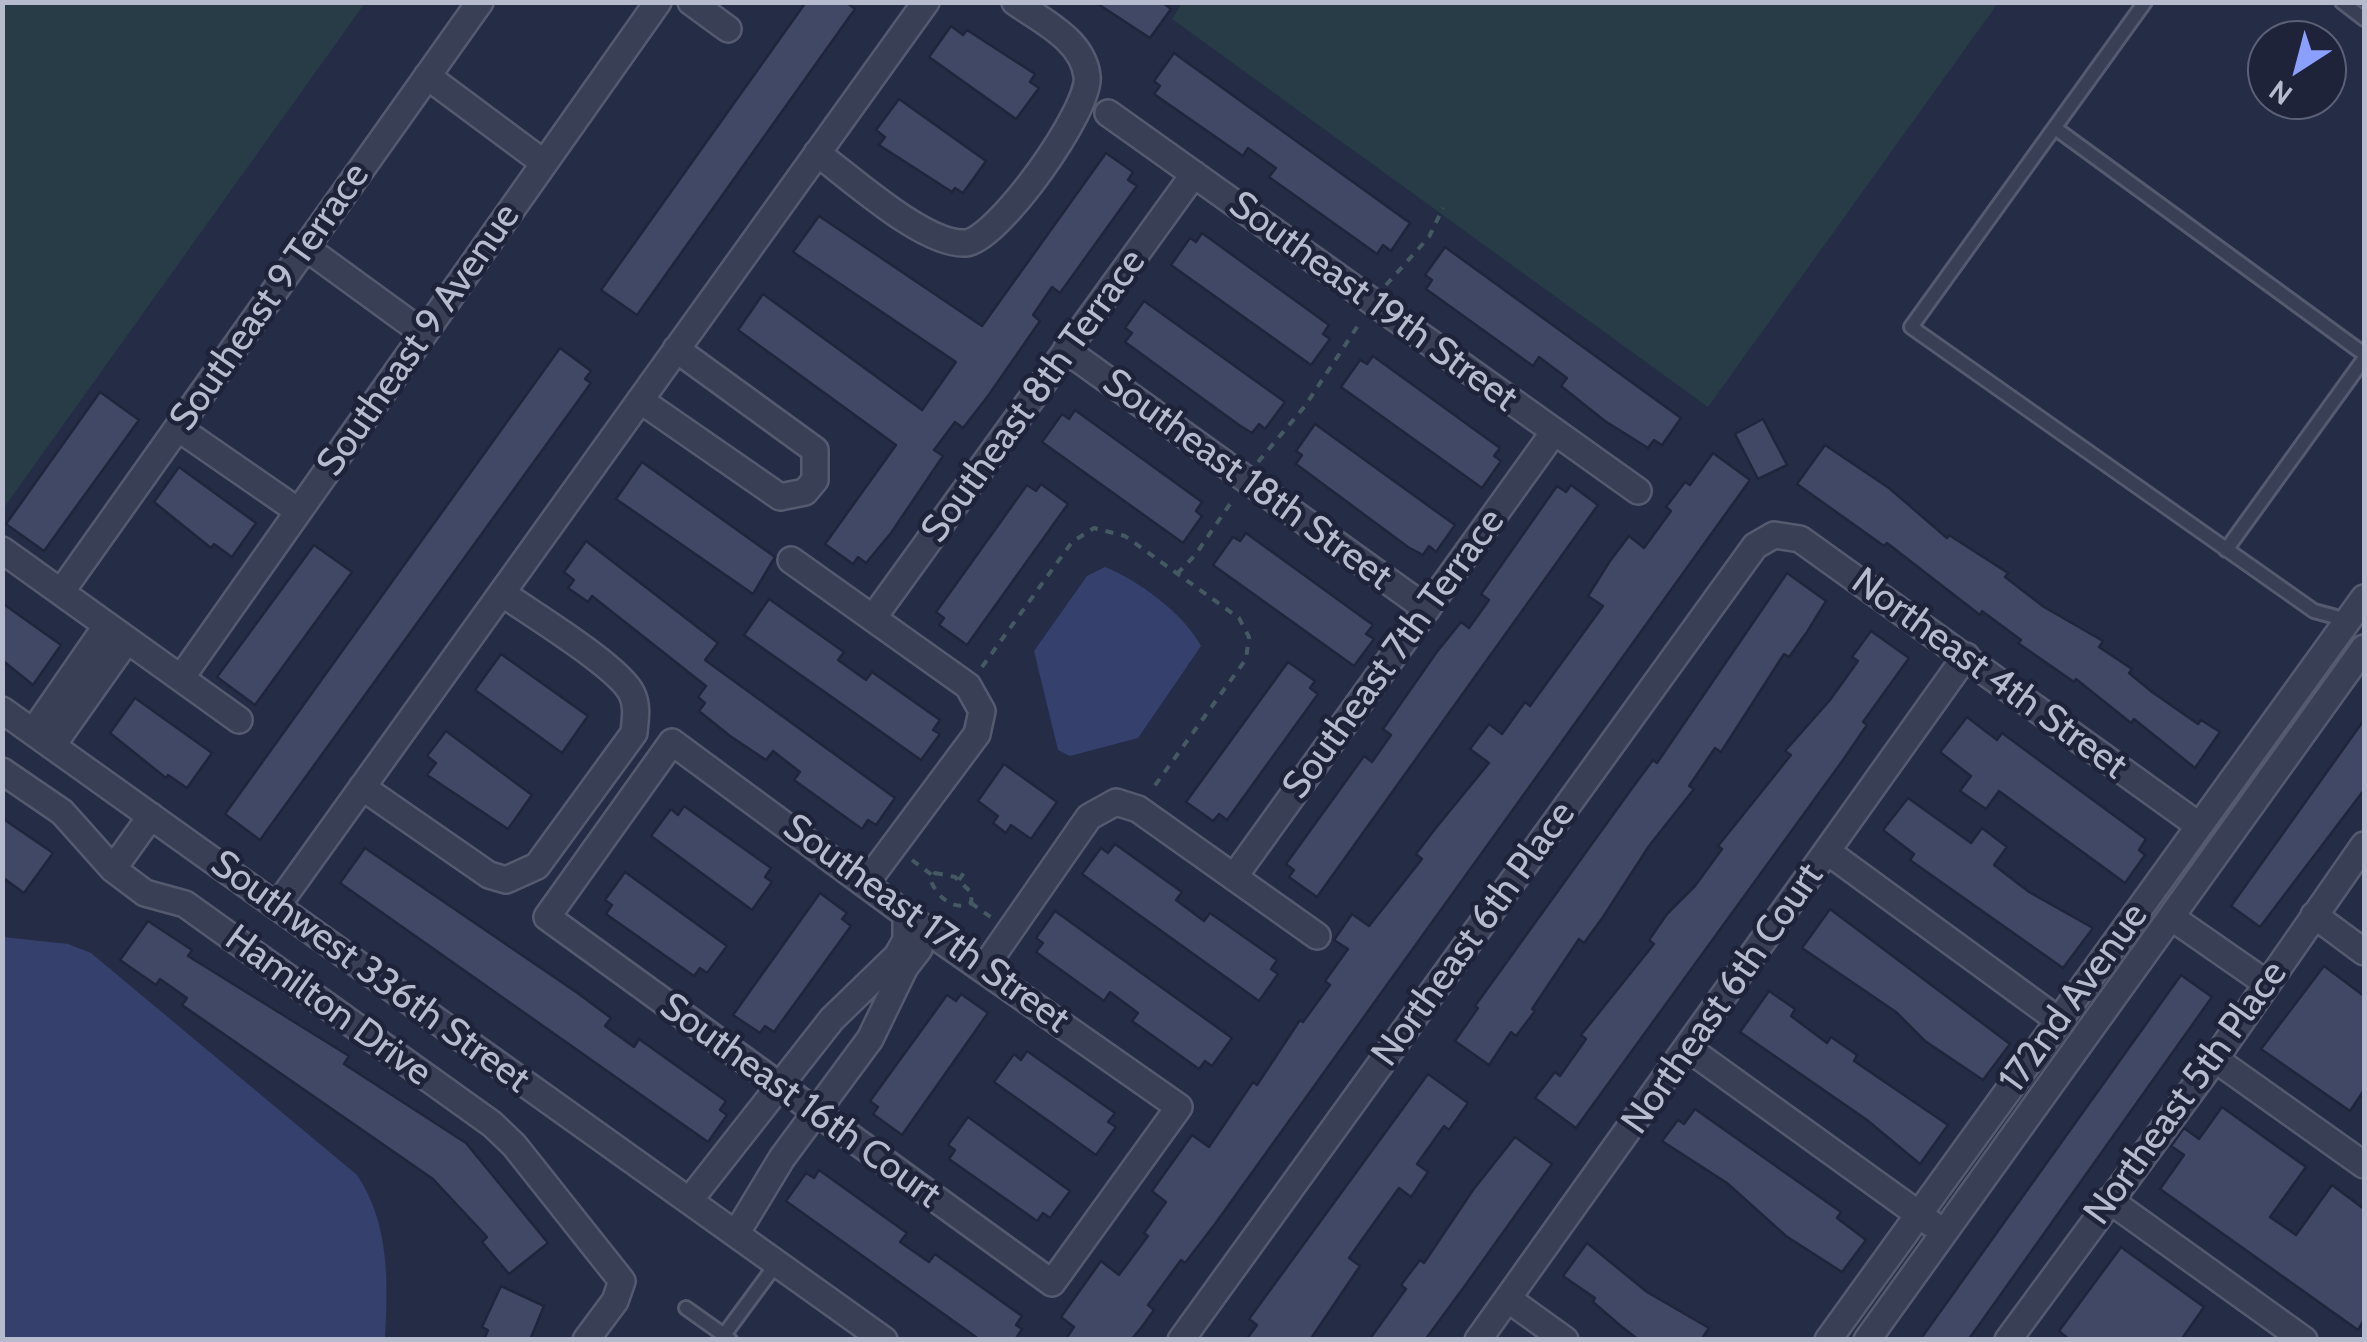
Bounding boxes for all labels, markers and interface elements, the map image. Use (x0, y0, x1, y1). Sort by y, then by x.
north arrow (2247, 20, 2347, 120)
text: N (2263, 73, 2299, 112)
street label: Southeast 9 Terrace (161, 154, 379, 440)
street label: Southeast 19th Street (1220, 182, 1526, 422)
street label: Southeast 9 Avenue (308, 195, 530, 485)
street label: Southeast 8th Terrace (912, 240, 1156, 552)
street label: Southeast 18th Street (1094, 360, 1400, 600)
street label: Southeast 7th Terrace (1273, 500, 1515, 808)
street label: Northeast 4th Street (1843, 559, 2135, 789)
street label: Northeast 6th Place (1363, 793, 1585, 1075)
street label: Southeast 17th Street (774, 805, 1078, 1043)
street label: Southwest 336th Street (202, 841, 538, 1103)
street label: Northeast 6th Court (1613, 855, 1833, 1143)
street label: 172nd Avenue (1990, 894, 2158, 1102)
street label: Hamilton Drive (216, 916, 440, 1096)
street label: Northeast 5th Place (2075, 952, 2297, 1234)
street label: Southeast 16th Court (651, 984, 949, 1218)

